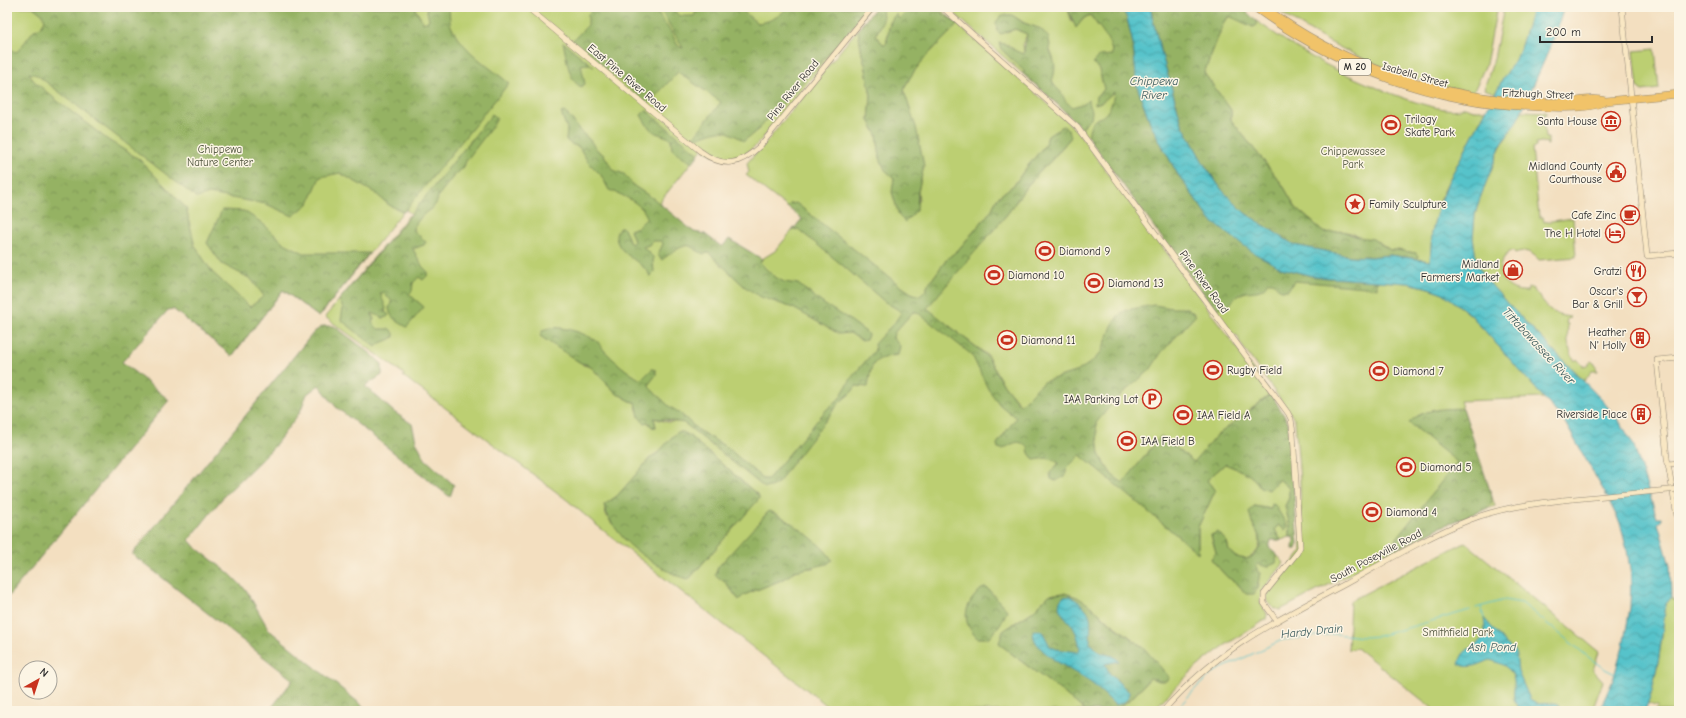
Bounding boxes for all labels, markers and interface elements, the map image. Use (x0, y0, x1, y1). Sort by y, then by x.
scale bar (1540, 18, 1652, 44)
text: 200 m (1546, 25, 1581, 39)
street label: East Pine River Road (585, 41, 669, 115)
street label: Pine River Road (764, 57, 822, 123)
road number: M 20 (1339, 59, 1371, 75)
street label: Isabella Street (1381, 59, 1450, 91)
water label: Chippewa River (1130, 74, 1178, 102)
street label: Fitzhugh Street (1502, 86, 1575, 102)
museum icon: Santa House (1600, 110, 1622, 132)
place label: Trilogy Skate Park (1405, 113, 1456, 139)
sports icon: Trilogy Skate Park (1380, 114, 1402, 136)
place label: Santa House (1538, 115, 1597, 128)
park label: Chippewa Nature Center (187, 143, 254, 169)
park label: Chippewassee Park (1321, 145, 1386, 171)
place label: Midland County Courthouse (1528, 160, 1602, 186)
public building icon: Midland County Courthouse (1605, 161, 1627, 183)
place icon: Family Sculpture (1344, 193, 1366, 215)
place label: Family Sculpture (1369, 198, 1447, 211)
cafe icon: Cafe Zinc (1619, 204, 1641, 226)
place label: Cafe Zinc (1571, 209, 1617, 222)
hotel icon: The H Hotel (1604, 222, 1626, 244)
place label: The H Hotel (1544, 227, 1601, 240)
sports icon: Diamond 9 (1034, 240, 1056, 262)
place label: Diamond 9 (1059, 245, 1111, 258)
street label: Pine River Road (1177, 248, 1231, 316)
place label: Midland Farmers' Market (1421, 258, 1500, 284)
shop icon: Midland Farmers' Market (1502, 259, 1524, 281)
restaurant icon: Gratzi (1625, 260, 1647, 282)
sports icon: Diamond 10 (983, 264, 1005, 286)
place label: Gratzi (1594, 265, 1622, 278)
place label: Diamond 10 (1008, 269, 1065, 282)
sports icon: Diamond 13 (1083, 272, 1105, 294)
place label: Diamond 13 (1108, 277, 1164, 290)
place label: Oscar's Bar & Grill (1572, 285, 1623, 311)
bar icon: Oscar's Bar & Grill (1626, 286, 1648, 308)
water label: Tittabawassee River (1500, 305, 1579, 388)
place label: Heather N' Holly (1588, 326, 1627, 352)
building icon: Heather N' Holly (1629, 327, 1651, 349)
sports icon: Diamond 11 (996, 329, 1018, 351)
place label: Diamond 11 (1021, 334, 1075, 347)
sports icon: Rugby Field (1202, 359, 1224, 381)
sports icon: Diamond 7 (1368, 360, 1390, 382)
place label: Rugby Field (1227, 364, 1282, 377)
place label: Diamond 7 (1393, 365, 1444, 378)
parking icon: IAA Parking Lot (1141, 388, 1163, 410)
place label: IAA Parking Lot (1064, 393, 1139, 406)
building icon: Riverside Place (1630, 403, 1652, 425)
sports icon: IAA Field A (1172, 404, 1194, 426)
place label: Riverside Place (1557, 408, 1627, 421)
place label: IAA Field A (1197, 409, 1251, 422)
sports icon: IAA Field B (1116, 430, 1138, 452)
place label: IAA Field B (1141, 435, 1195, 448)
sports icon: Diamond 5 (1395, 456, 1417, 478)
place label: Diamond 5 (1420, 461, 1472, 474)
sports icon: Diamond 4 (1361, 501, 1383, 523)
place label: Diamond 4 (1386, 506, 1437, 519)
street label: South Poseyville Road (1328, 526, 1424, 586)
water label: Hardy Drain (1280, 621, 1344, 641)
park label: Smithfield Park (1423, 626, 1494, 639)
water label: Ash Pond (1467, 640, 1517, 654)
north arrow (18, 660, 58, 700)
text: N (37, 665, 51, 680)

